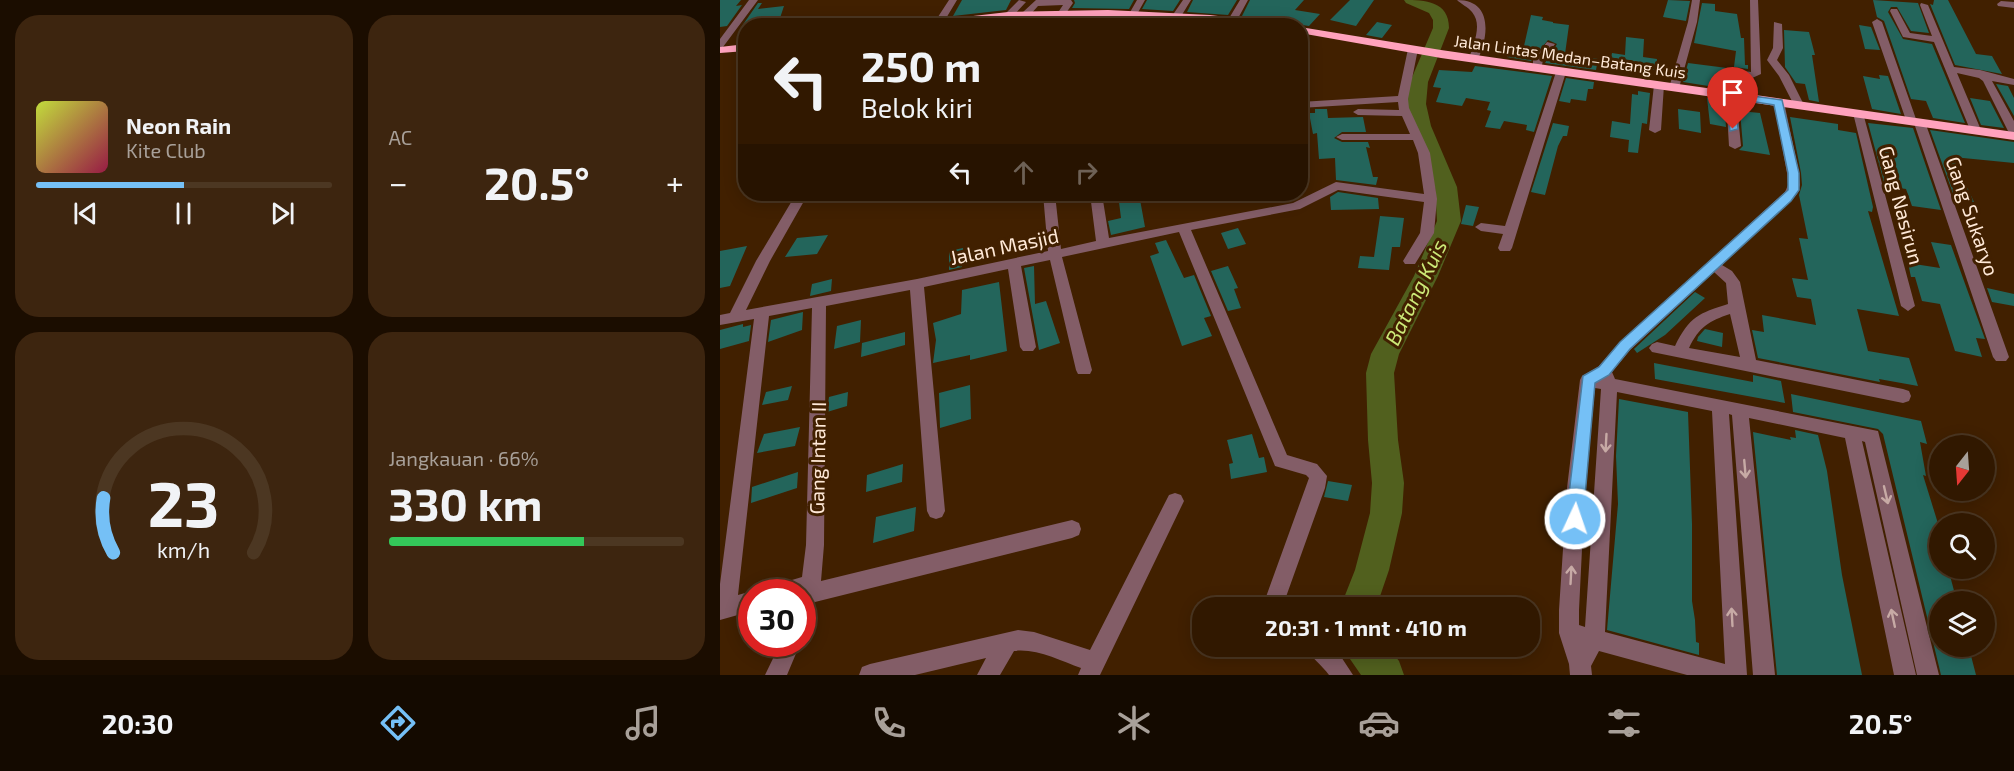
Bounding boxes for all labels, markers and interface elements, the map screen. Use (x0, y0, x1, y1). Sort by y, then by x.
street label: Jalan Lintas Medan–Batang Kuis (1453, 30, 1687, 82)
text: 250 m (861, 40, 981, 90)
icon: left (762, 42, 840, 120)
pin (1707, 67, 1758, 129)
icon: arrive (1716, 76, 1749, 109)
text: Belok kiri (861, 91, 973, 123)
text: Neon Rain (126, 112, 231, 138)
text: AC (389, 125, 412, 149)
text: Kite Club (126, 138, 206, 162)
street label: Gang Nasirun (1875, 143, 1929, 267)
street label: Gang Sukaryo (1941, 153, 2005, 279)
text: 20.5° (484, 155, 590, 209)
icon: left (944, 156, 977, 189)
icon: ahead (1007, 156, 1040, 189)
icon: right (1070, 156, 1103, 189)
text: − (389, 162, 408, 202)
text: + (666, 162, 684, 202)
icon: previous (69, 197, 102, 230)
icon: pause (167, 197, 200, 230)
icon: next (266, 197, 299, 230)
street label: Jalan Masjid (947, 223, 1061, 269)
water label: Batang Kuis (1379, 235, 1451, 349)
street label: Gang Intan II (804, 401, 830, 515)
one-way arrow (1600, 432, 1611, 452)
north arrow (1929, 435, 1995, 501)
map controls (1929, 435, 1995, 657)
text: Jangkauan · 66% (389, 446, 539, 470)
one-way arrow (1740, 458, 1751, 478)
text: 23 (148, 465, 220, 540)
text: 330 km (389, 476, 542, 530)
one-way arrow (1881, 485, 1893, 504)
position arrow (1543, 487, 1607, 551)
button: search (1929, 513, 1995, 579)
text: km/h (157, 537, 210, 562)
one-way arrow (1566, 565, 1577, 585)
speed limit sign: 30 (738, 579, 816, 657)
button: layers (1929, 591, 1995, 657)
one-way arrow (1727, 607, 1738, 627)
one-way arrow (1887, 608, 1898, 628)
text: 20:31 · 1 mnt · 410 m (1265, 614, 1467, 640)
icon: directions (377, 702, 419, 744)
icon: music (622, 702, 664, 744)
icon: phone (868, 702, 910, 744)
icon: climate (1113, 702, 1155, 744)
icon: car (1358, 702, 1400, 744)
icon: filters (1603, 702, 1645, 744)
text: 20:30 (102, 707, 174, 739)
text: 20.5° (1849, 707, 1912, 739)

